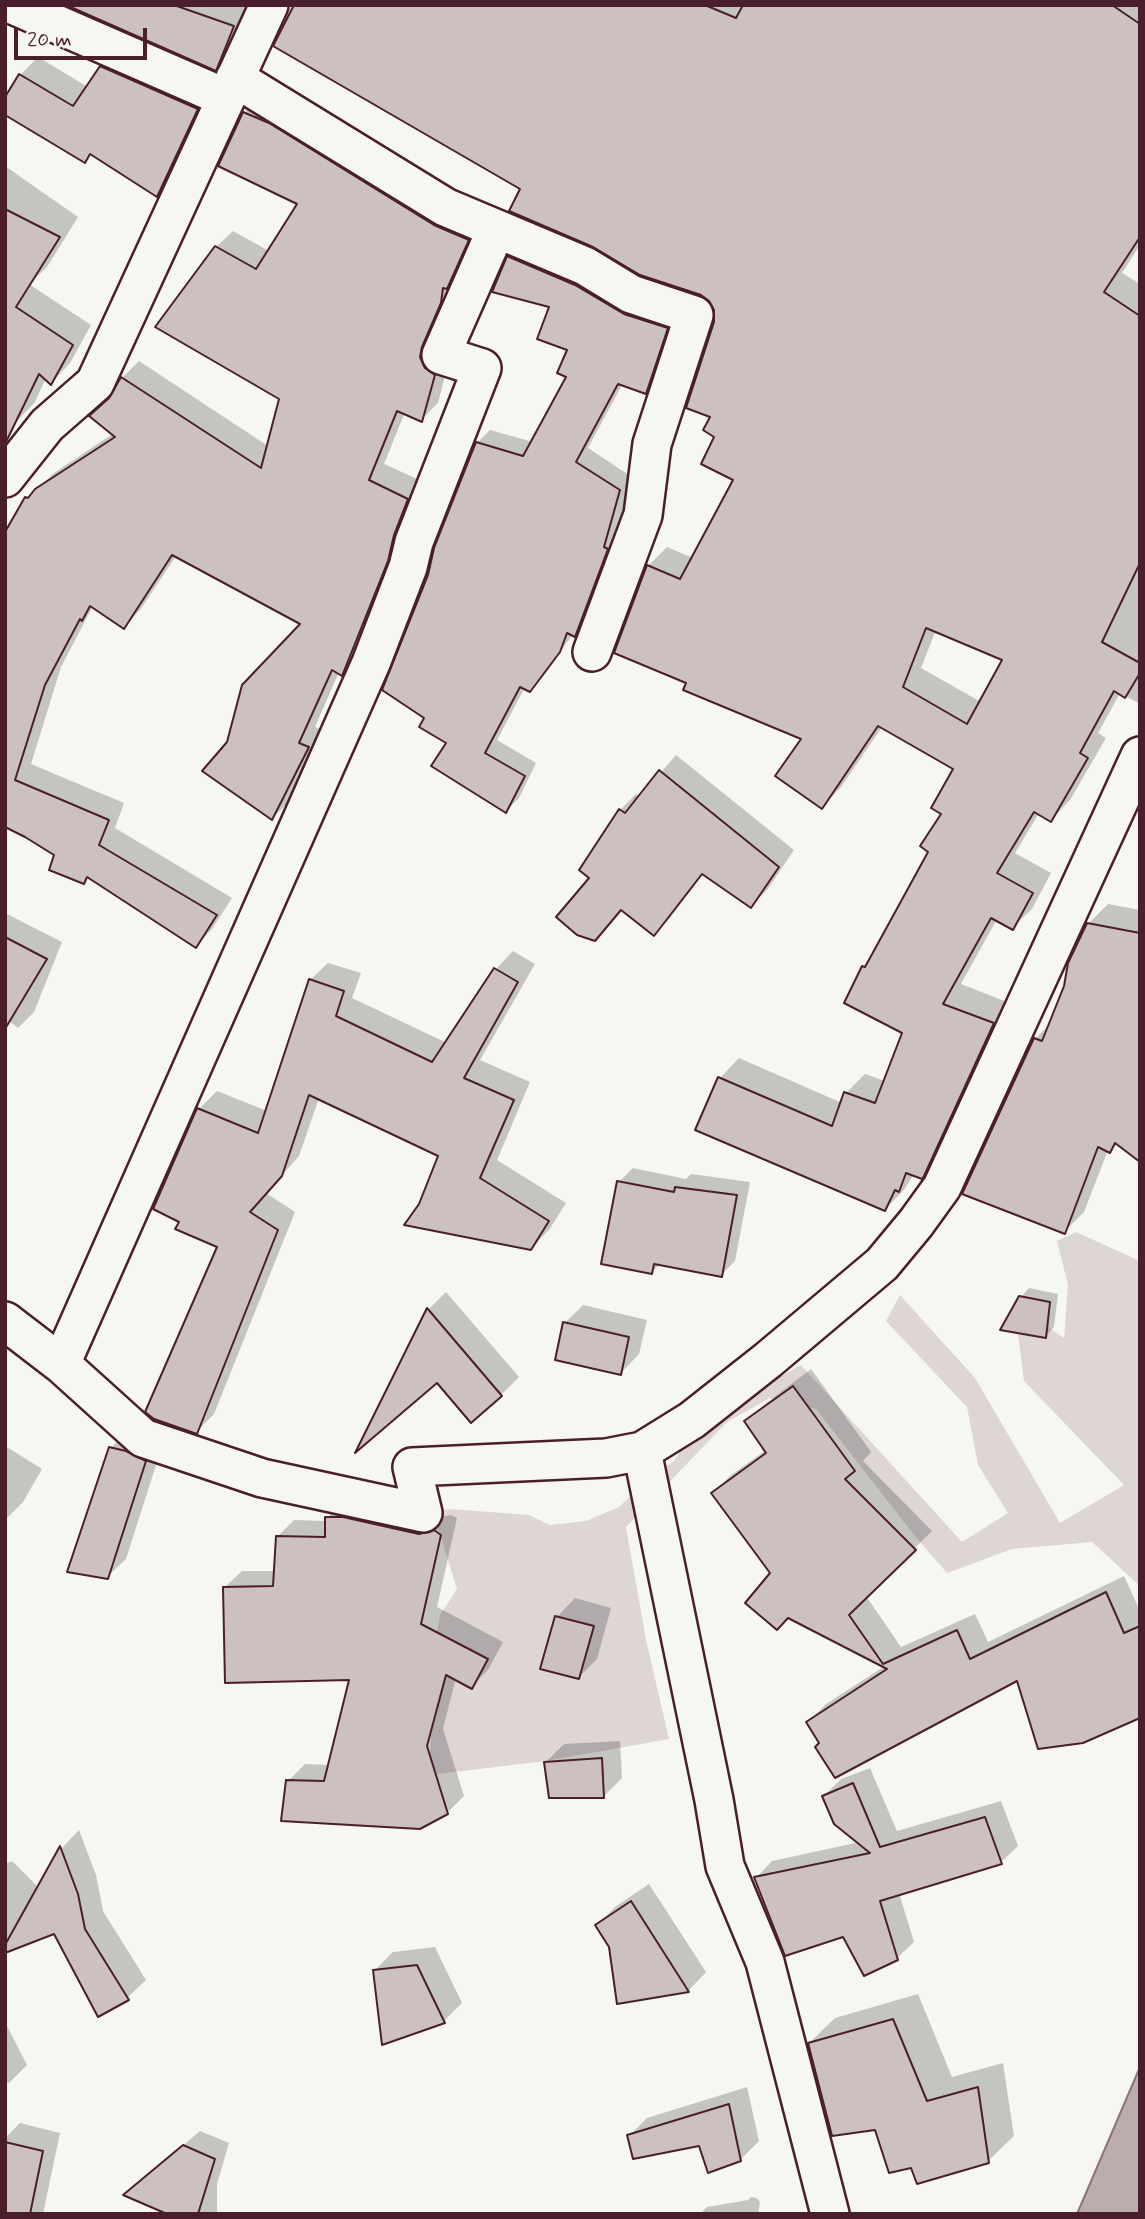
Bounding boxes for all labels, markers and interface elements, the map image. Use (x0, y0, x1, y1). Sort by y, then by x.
scale bar (18, 14, 150, 58)
text: 20 m (27, 26, 72, 54)

